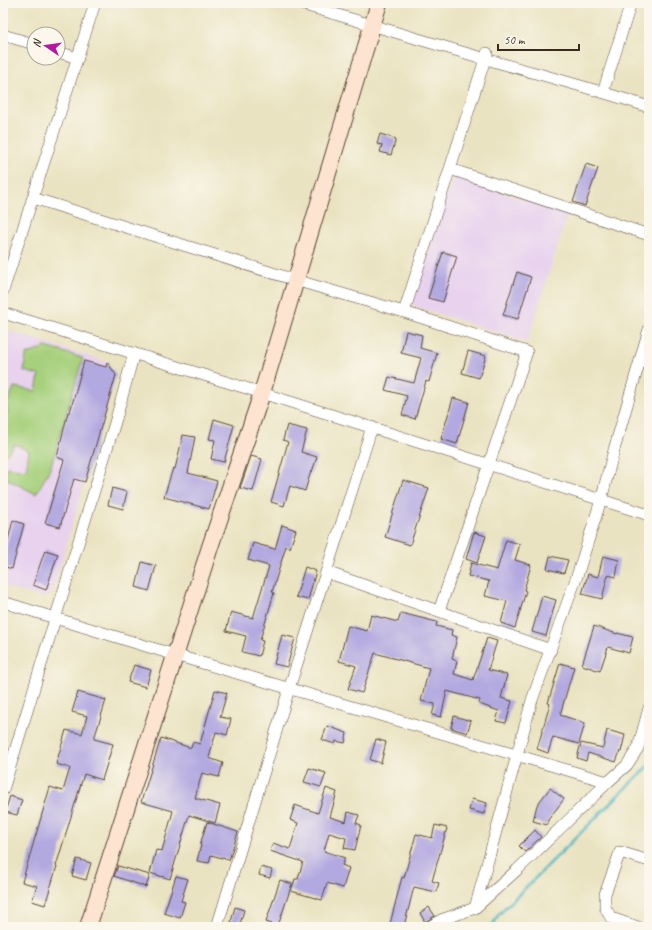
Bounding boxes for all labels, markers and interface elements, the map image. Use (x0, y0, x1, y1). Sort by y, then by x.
north arrow (26, 26, 66, 66)
scale bar (498, 26, 579, 52)
text: 50 m (504, 32, 526, 48)
text: N (29, 37, 44, 49)

